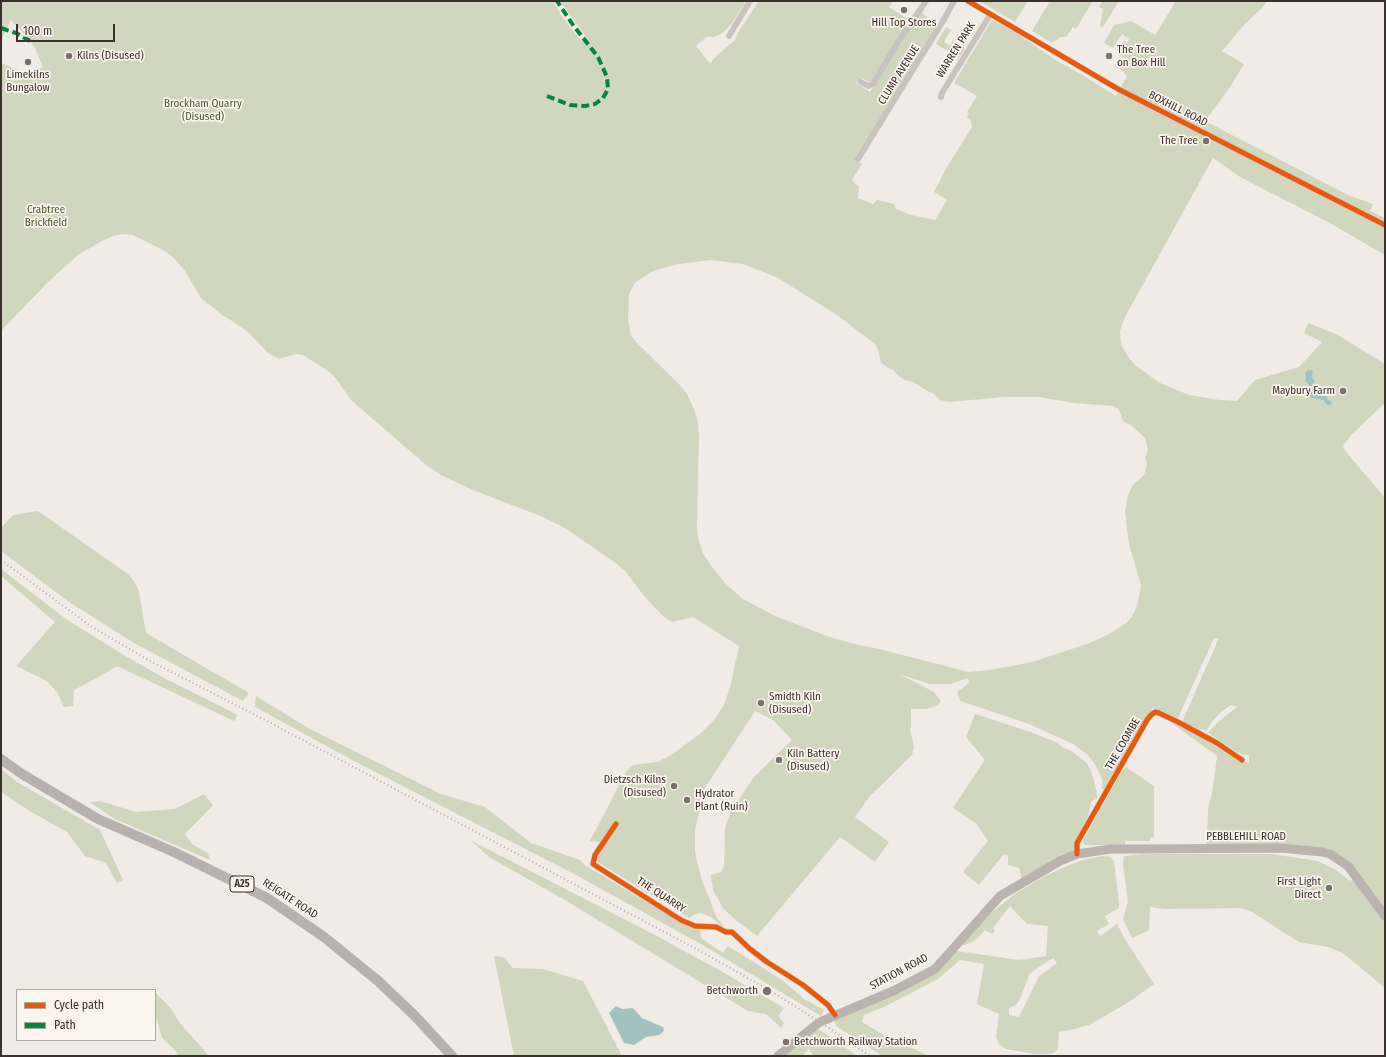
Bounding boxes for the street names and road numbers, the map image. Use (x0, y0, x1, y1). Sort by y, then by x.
street label: WARREN PARK (934, 20, 978, 80)
street label: CLUMP AVENUE (876, 43, 922, 107)
street label: BOXHILL ROAD (1146, 88, 1210, 130)
street label: THE COOMBE (1103, 716, 1143, 772)
street label: PEBBLEHILL ROAD (1206, 830, 1286, 844)
street label: THE QUARRY (634, 874, 688, 916)
road number: A25 (230, 876, 254, 892)
street label: REIGATE ROAD (260, 876, 320, 922)
street label: STATION ROAD (868, 951, 930, 993)

